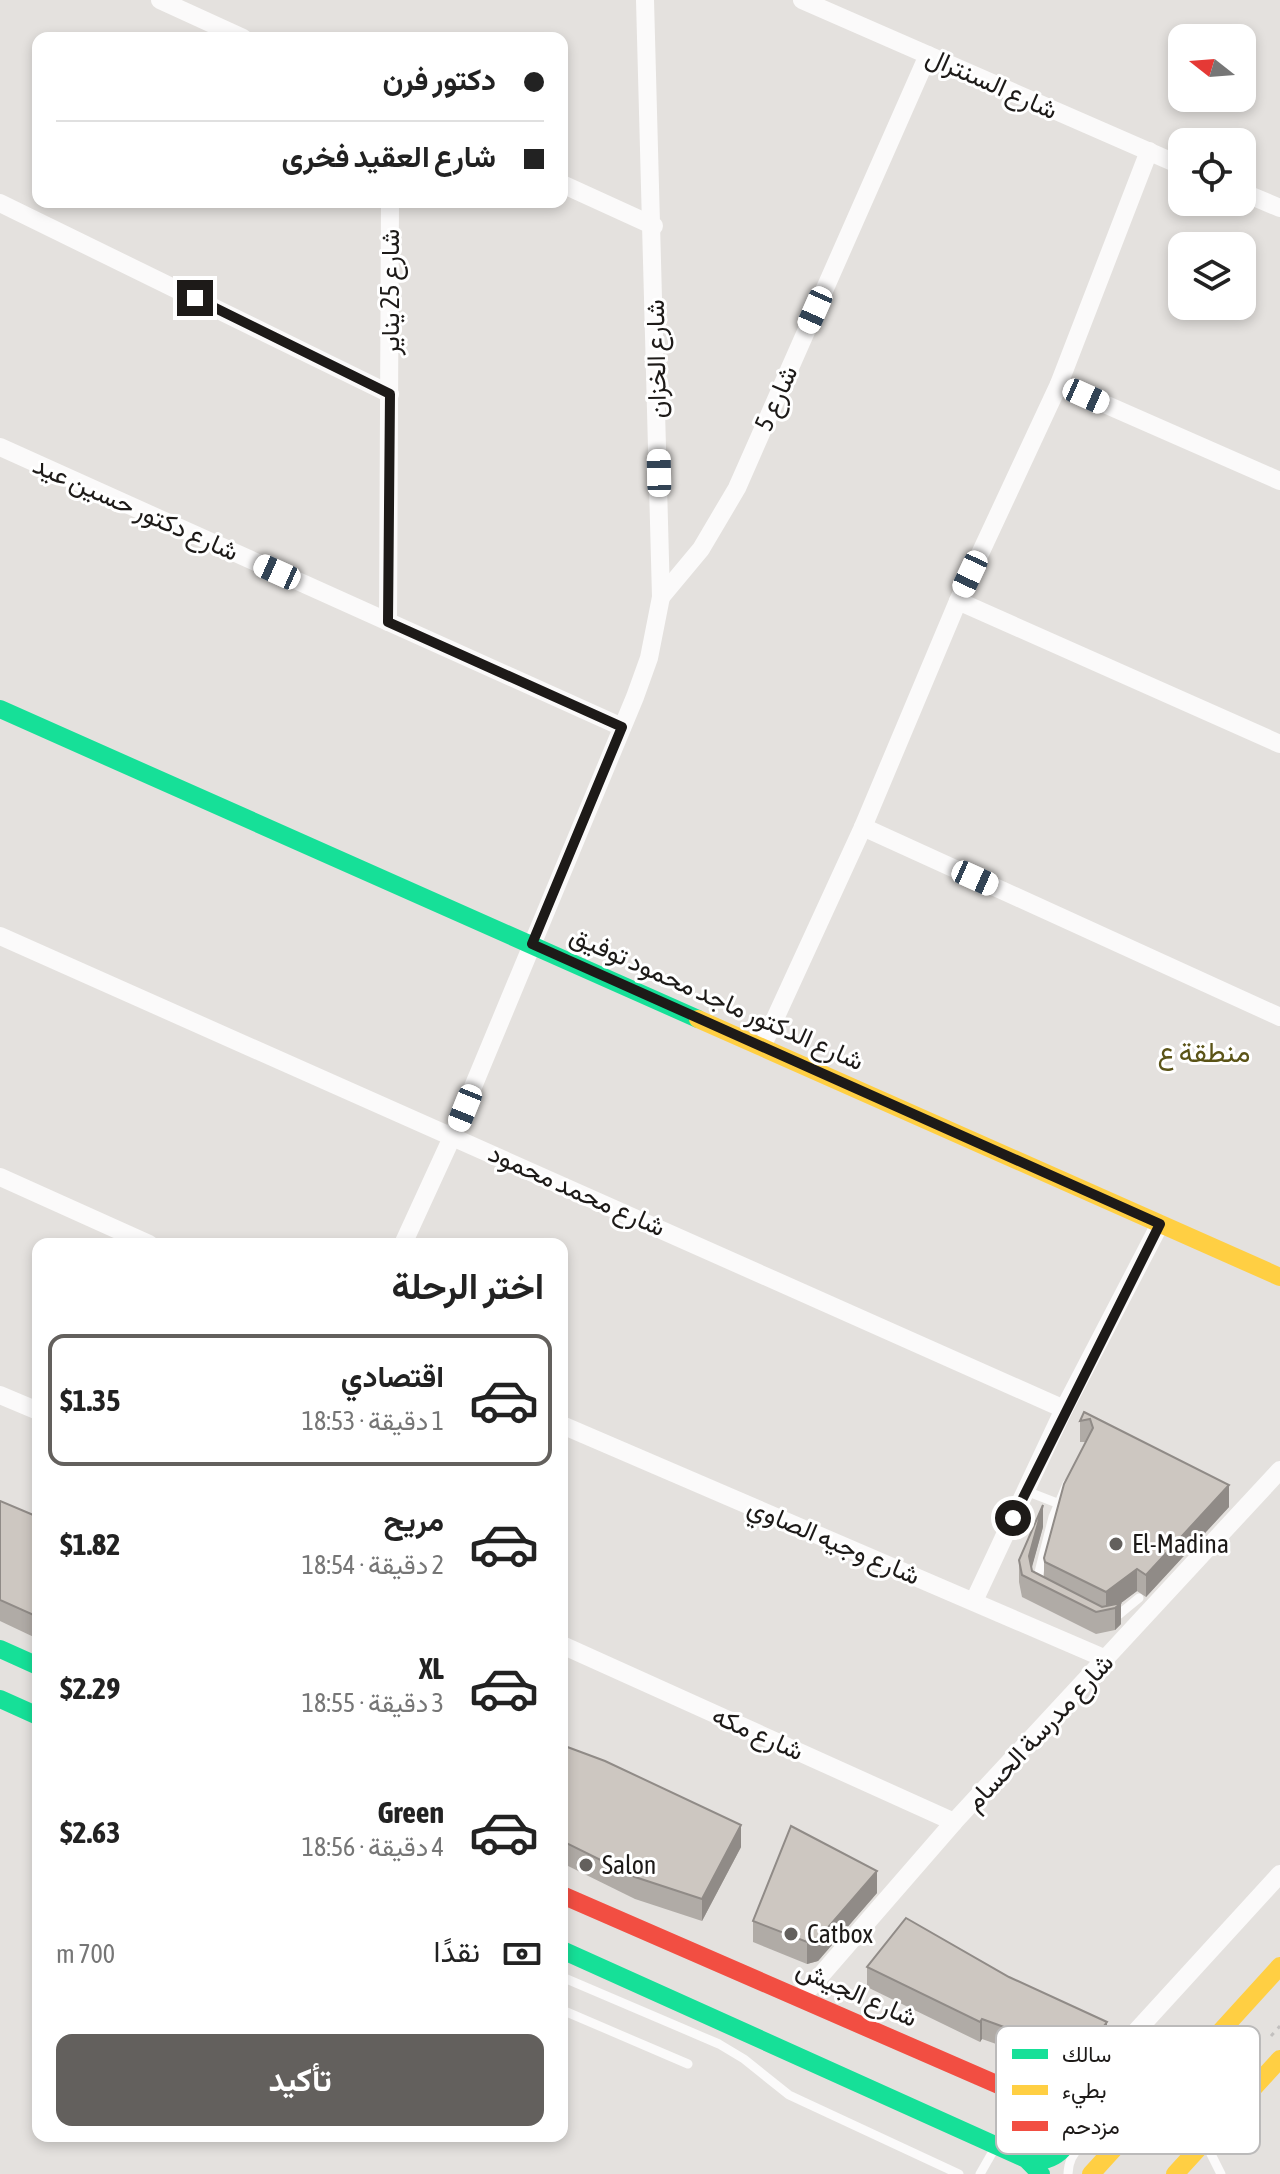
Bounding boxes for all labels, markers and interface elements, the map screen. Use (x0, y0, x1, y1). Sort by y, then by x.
north arrow (1168, 24, 1256, 112)
map controls (1168, 24, 1256, 320)
street label: شارع السنترال (921, 41, 1062, 128)
text: دكتور فرن (383, 62, 496, 96)
button: locate (1168, 128, 1256, 216)
text: شارع العقيد فخرى (281, 139, 496, 173)
street label: شارع 25 يناير (375, 229, 408, 356)
button: layers (1168, 232, 1256, 320)
route end (177, 280, 213, 316)
car (794, 283, 836, 337)
street label: شارع الخزان (640, 299, 675, 419)
street label: شارع 5 (748, 361, 806, 436)
car (1059, 375, 1113, 417)
street label: شارع دكتور حسين عيد (27, 449, 243, 570)
car (647, 449, 671, 497)
car (949, 547, 991, 601)
car (250, 551, 304, 593)
car (948, 857, 1002, 899)
street label: شارع الدكتور ماجد محمود توفيق (564, 920, 868, 1079)
district label: منطقة ع (1158, 1036, 1250, 1071)
car (445, 1081, 485, 1135)
street label: شارع محمد محمود (483, 1138, 670, 1245)
text: اختر الرحلة (391, 1265, 544, 1307)
text: اقتصادي (341, 1359, 444, 1393)
icon: car (468, 1364, 540, 1436)
text: $1.35 (60, 1383, 120, 1417)
text: 1 دقيقة · 18:53 (302, 1406, 444, 1436)
street label: شارع وجيه الصاوي (741, 1491, 924, 1596)
route start (995, 1500, 1031, 1536)
text: مريح (384, 1503, 444, 1537)
icon: car (468, 1508, 540, 1580)
text: $1.82 (60, 1527, 120, 1561)
place label: El-Madina (1132, 1529, 1229, 1559)
marker: El-Madina (1107, 1535, 1125, 1553)
text: 2 دقيقة · 18:54 (302, 1550, 444, 1580)
street label: شارع مدرسة الحسام (959, 1647, 1122, 1819)
text: XL (419, 1651, 444, 1685)
icon: car (468, 1652, 540, 1724)
text: $2.29 (60, 1671, 120, 1705)
text: 3 دقيقة · 18:55 (302, 1688, 444, 1718)
street label: شارع مكه (707, 1700, 808, 1769)
text: Green (378, 1795, 444, 1829)
icon: car (468, 1796, 540, 1868)
text: $2.63 (60, 1815, 120, 1849)
text: 4 دقيقة · 18:56 (302, 1832, 444, 1862)
place label: Salon (602, 1850, 656, 1880)
marker: Salon (577, 1856, 595, 1874)
place label: Catbox (807, 1919, 874, 1949)
marker: Catbox (782, 1925, 800, 1943)
icon: cash (500, 1932, 544, 1976)
text: نقدًا (434, 1934, 480, 1968)
text: 700 m (56, 1939, 115, 1969)
street label: شارع الجيش (791, 1953, 922, 2036)
legend (996, 2026, 1260, 2154)
button: تأكيد (56, 2034, 544, 2126)
text: سالك (1062, 2041, 1111, 2067)
text: بطيء (1062, 2077, 1107, 2109)
text: مزدحم (1062, 2113, 1120, 2141)

